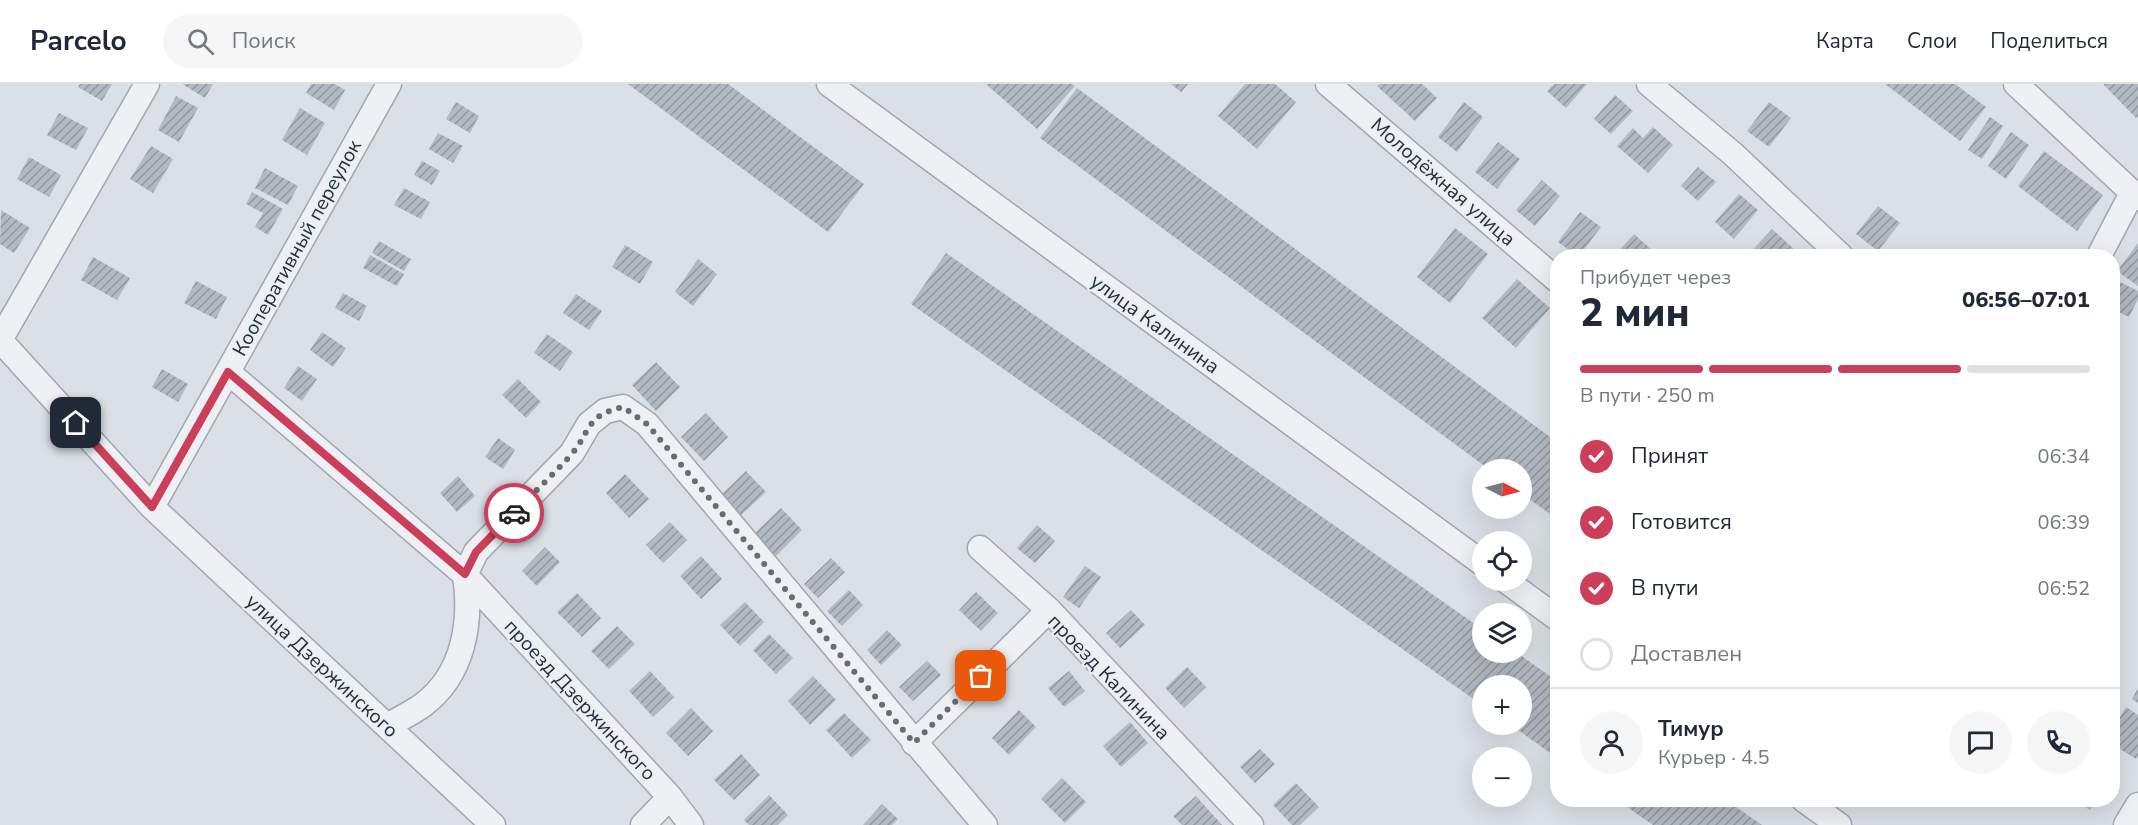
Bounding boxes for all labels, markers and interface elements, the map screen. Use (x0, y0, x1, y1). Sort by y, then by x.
search box (163, 14, 583, 68)
text: Parcelo (30, 22, 127, 60)
icon: search (184, 25, 217, 58)
text: Поиск (232, 26, 296, 56)
text: Карта (1816, 27, 1874, 55)
text: Слои (1907, 27, 1957, 55)
text: Поделиться (1990, 27, 2108, 55)
street label: Молодёжная улица (1365, 112, 1521, 252)
street label: Кооперативный переулок (226, 135, 368, 361)
text: Прибудет через (1580, 264, 1731, 291)
street label: улица Калинина (1085, 268, 1225, 380)
text: 06:56–07:01 (1962, 285, 2090, 315)
text: 2 мин (1580, 287, 1690, 340)
text: В пути · 250 m (1580, 382, 1715, 409)
pin (50, 397, 101, 448)
icon: home (59, 406, 92, 439)
icon: check (1580, 440, 1613, 473)
text: Принят (1631, 441, 1708, 471)
text: 06:34 (2037, 443, 2090, 470)
north arrow (1472, 459, 1532, 519)
map controls (1472, 459, 1532, 807)
courier (484, 483, 544, 543)
icon: car (498, 497, 531, 530)
icon: check (1580, 506, 1613, 539)
text: Готовится (1631, 507, 1732, 537)
text: 06:39 (2037, 509, 2090, 536)
button: locate (1472, 531, 1532, 591)
icon: check (1580, 572, 1613, 605)
text: В пути (1631, 573, 1699, 603)
text: 06:52 (2037, 575, 2090, 602)
street label: улица Дзержинского (240, 588, 404, 744)
button: layers (1472, 603, 1532, 663)
street label: проезд Калинина (1042, 608, 1176, 746)
street label: проезд Дзержинского (498, 613, 662, 787)
text: Доставлен (1631, 639, 1742, 669)
pin (955, 650, 1006, 701)
icon: bag (964, 659, 997, 692)
button: + (1472, 675, 1532, 735)
button: person (1580, 711, 1643, 774)
button: chat (1949, 711, 2012, 774)
button: phone (2027, 711, 2090, 774)
text: Тимур (1658, 714, 1724, 744)
text: Курьер · 4.5 (1658, 744, 1770, 771)
button: − (1472, 747, 1532, 807)

